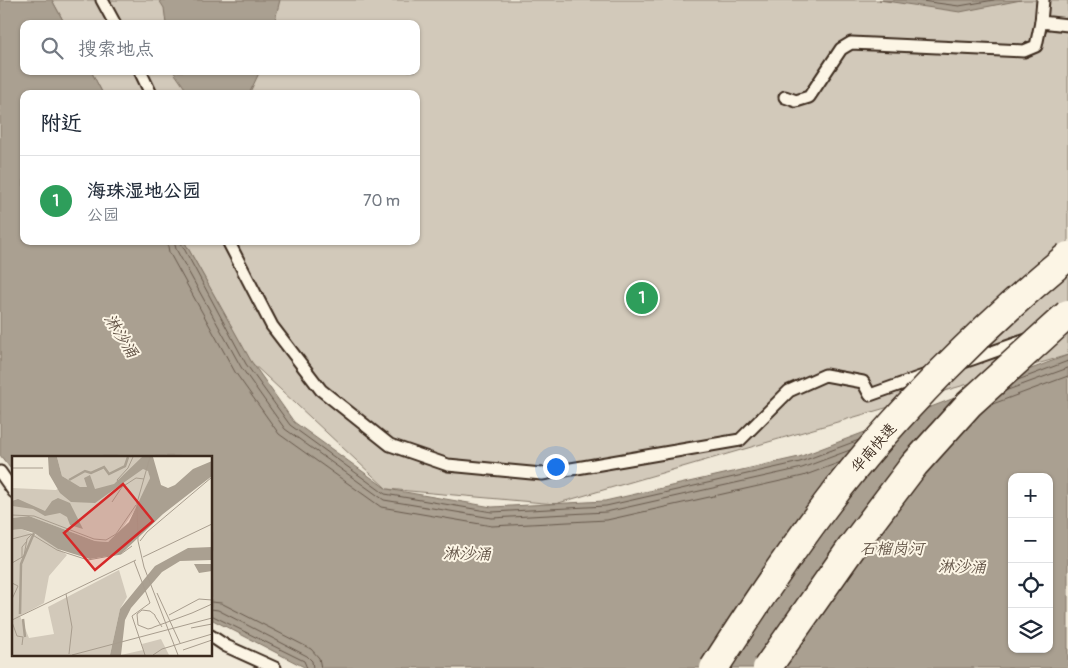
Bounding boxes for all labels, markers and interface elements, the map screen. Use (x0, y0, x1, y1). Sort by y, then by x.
search box (20, 20, 420, 75)
icon: search (38, 34, 66, 62)
text: 搜索地点 (78, 37, 154, 61)
text: 附近 (40, 110, 82, 137)
text: 海珠湿地公园 (87, 179, 201, 203)
text: 1 (53, 191, 59, 211)
text: 70 m (363, 191, 400, 211)
text: 公园 (87, 205, 119, 225)
pin: 1 (626, 279, 658, 317)
water label: 淋沙涌 (100, 310, 143, 362)
street label: 华南快速 (847, 419, 901, 477)
your location (543, 454, 569, 480)
inset map (12, 456, 212, 656)
map controls (1008, 473, 1053, 653)
button: + (1008, 473, 1053, 518)
button: − (1008, 518, 1053, 563)
water label: 石榴岗河 (860, 539, 927, 559)
water label: 淋沙涌 (443, 544, 492, 564)
water label: 淋沙涌 (938, 557, 987, 577)
button: locate (1008, 563, 1053, 608)
button: layers (1008, 608, 1053, 653)

